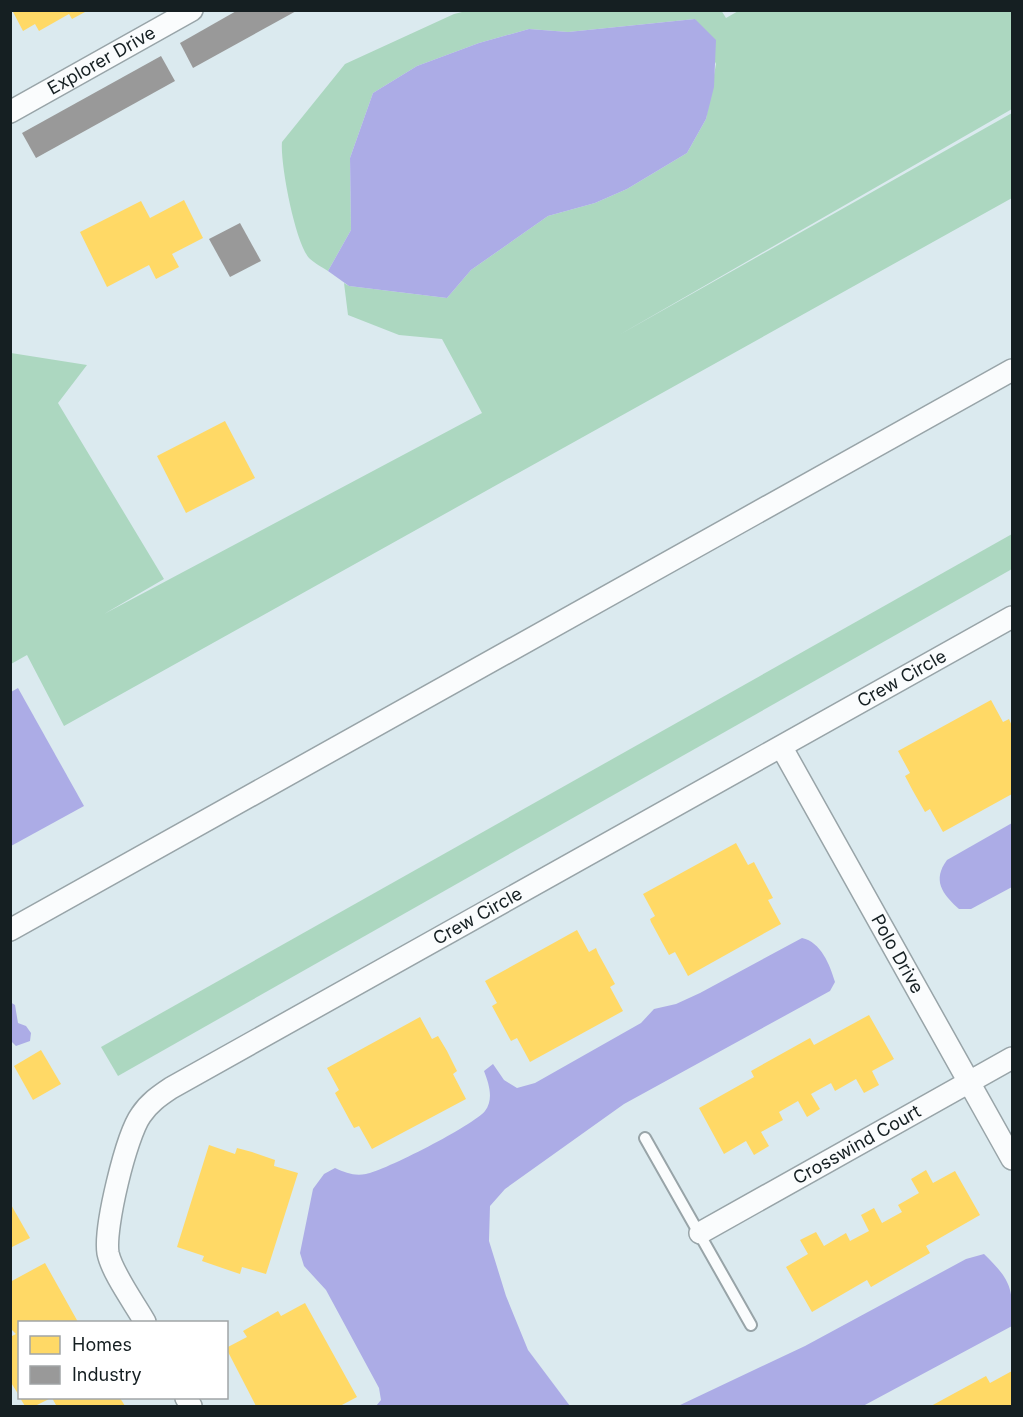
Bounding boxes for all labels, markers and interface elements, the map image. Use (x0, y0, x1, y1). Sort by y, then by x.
street label: Explorer Drive (44, 22, 159, 99)
street label: Crew Circle (853, 645, 950, 712)
street label: Crew Circle (429, 882, 526, 949)
street label: Polo Drive (867, 911, 928, 997)
street label: Crosswind Court (789, 1100, 924, 1189)
legend (18, 1321, 228, 1399)
text: Homes (72, 1334, 132, 1355)
text: Industry (72, 1364, 142, 1385)

